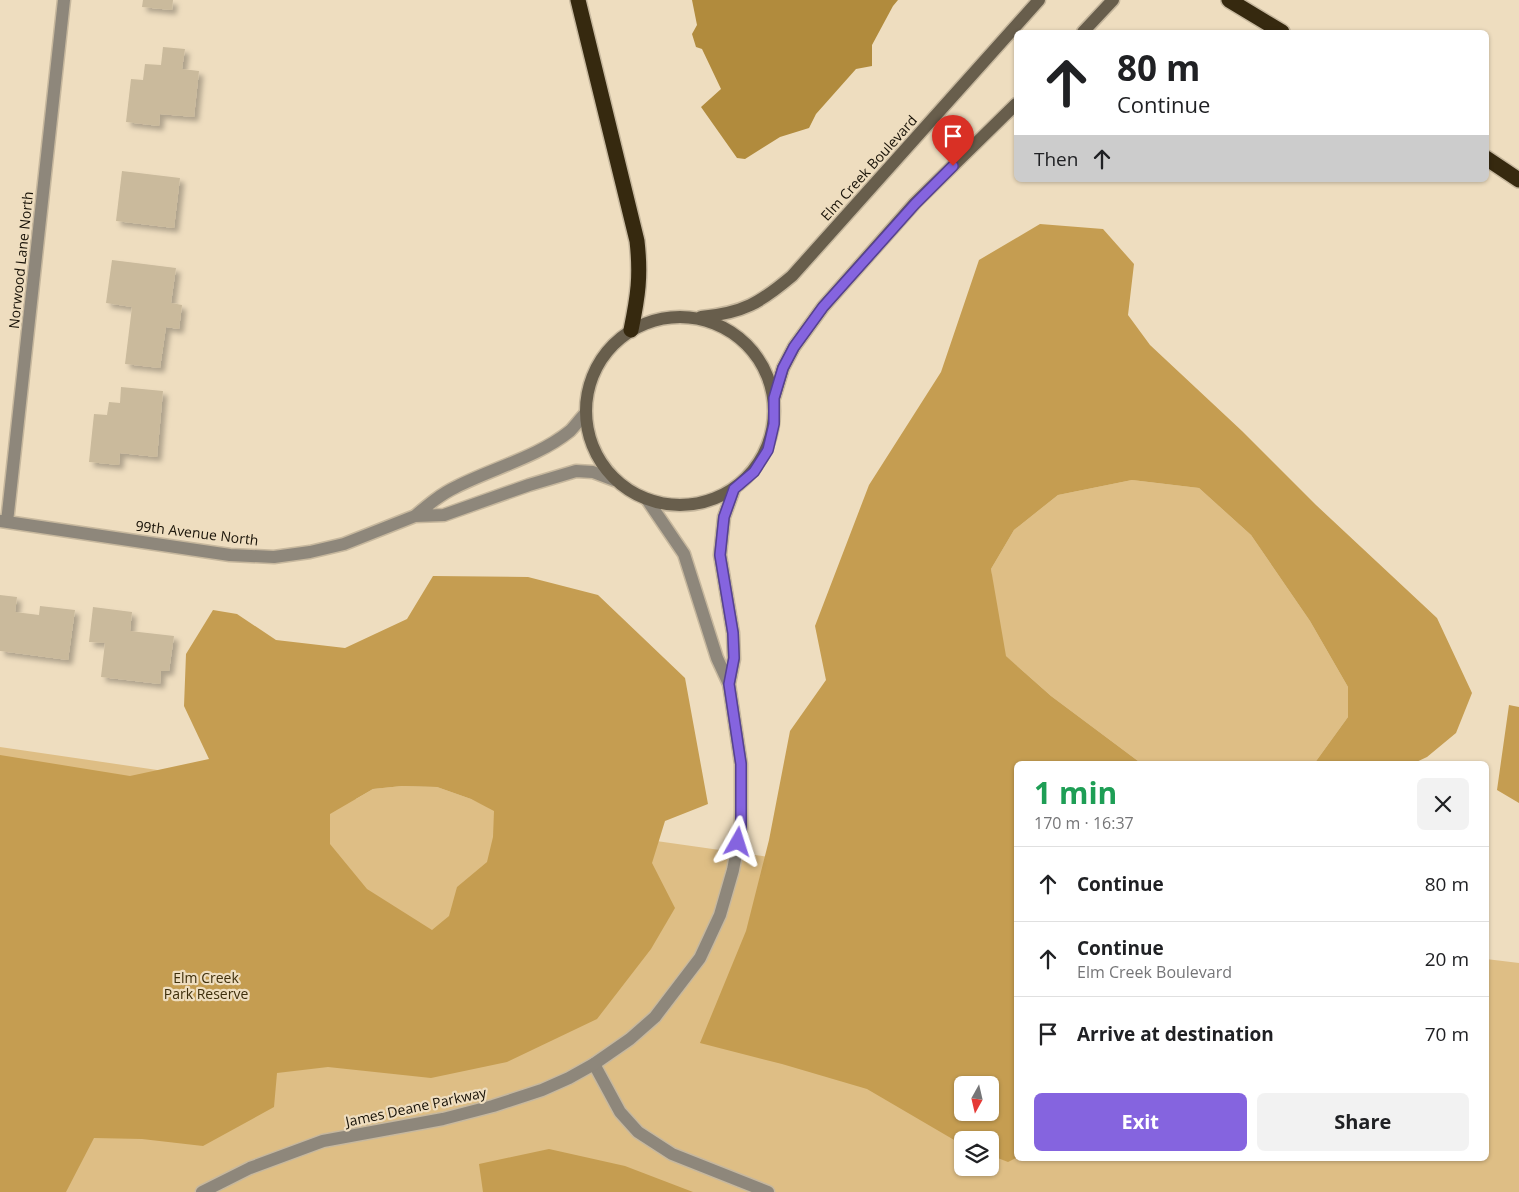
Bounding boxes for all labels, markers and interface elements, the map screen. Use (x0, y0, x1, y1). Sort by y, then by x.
text: 80 m (1117, 44, 1200, 91)
icon: ahead (1034, 50, 1099, 115)
text: Continue (1117, 89, 1210, 119)
street label: Elm Creek Boulevard (816, 111, 921, 224)
pin (932, 115, 974, 166)
icon: arrive (939, 122, 967, 150)
icon: ahead (1088, 145, 1116, 173)
text: Then (1034, 146, 1078, 172)
street label: Norwood Lane North (4, 190, 37, 330)
street label: 99th Avenue North (134, 516, 260, 549)
text: 1 min (1034, 772, 1117, 813)
button: close (1417, 778, 1469, 830)
text: 170 m · 16:37 (1034, 812, 1134, 834)
position arrow (711, 815, 763, 867)
icon: ahead (1034, 870, 1062, 898)
text: Continue (1077, 871, 1164, 897)
text: 80 m (1425, 871, 1469, 897)
text: Continue (1077, 935, 1164, 961)
icon: ahead (1034, 945, 1062, 973)
text: 20 m (1425, 946, 1469, 972)
text: Elm Creek Boulevard (1077, 961, 1232, 983)
park label: Elm Creek Park Reserve (164, 968, 248, 1003)
icon: arrive (1034, 1020, 1062, 1048)
text: Arrive at destination (1077, 1021, 1274, 1047)
text: 70 m (1425, 1021, 1469, 1047)
north arrow (954, 1076, 999, 1121)
map controls (954, 1076, 999, 1176)
street label: James Deane Parkway (342, 1082, 489, 1131)
button: Exit (1034, 1093, 1247, 1151)
button: Share (1257, 1093, 1469, 1151)
button: layers (954, 1131, 999, 1176)

